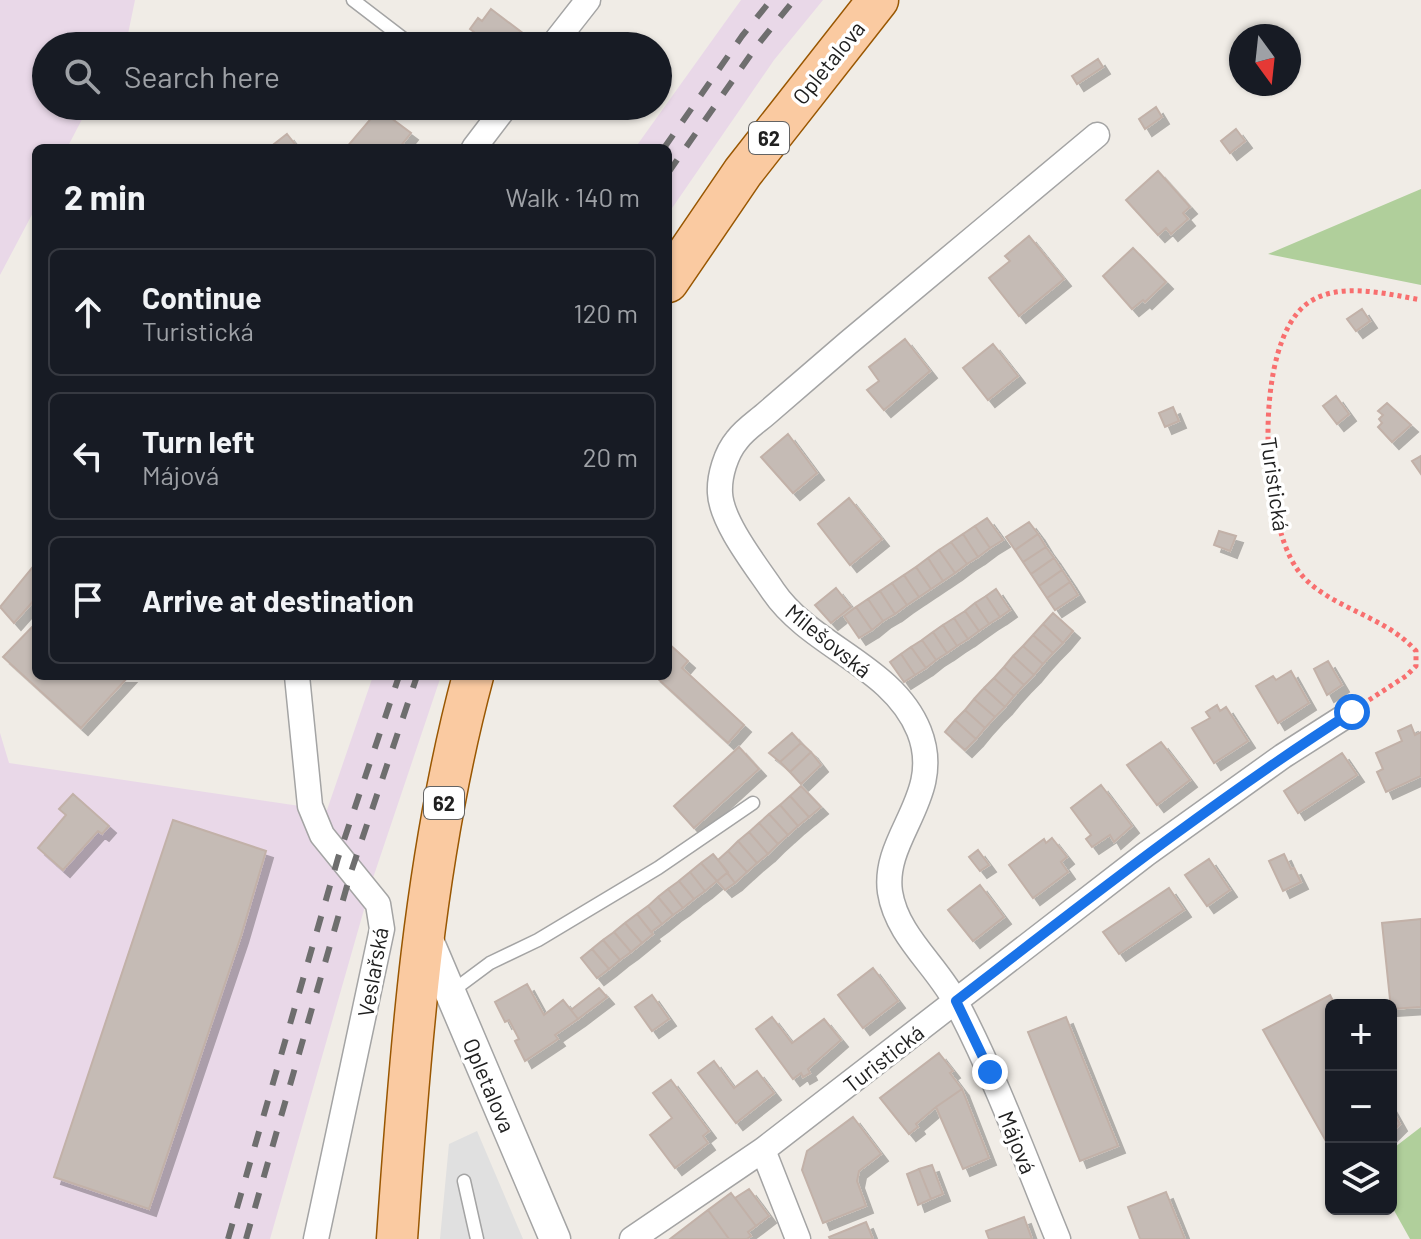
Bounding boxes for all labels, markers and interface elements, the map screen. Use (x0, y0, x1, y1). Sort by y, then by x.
street label: Opletalova (786, 15, 870, 109)
north arrow (1229, 24, 1301, 96)
search box (32, 32, 672, 120)
icon: search (60, 54, 104, 98)
text: Search here (124, 58, 280, 94)
road number: 62 (749, 122, 789, 154)
text: 2 min (64, 176, 146, 217)
text: Walk · 140 m (505, 181, 640, 212)
text: Continue (142, 279, 262, 315)
icon: ahead (66, 290, 110, 334)
text: 120 m (574, 297, 638, 328)
text: Turistická (142, 315, 254, 346)
text: Turn left (142, 423, 255, 459)
icon: left (66, 434, 110, 478)
street label: Turistická (1257, 435, 1295, 533)
text: 20 m (583, 441, 638, 472)
text: Májová (142, 459, 219, 490)
icon: arrive (66, 578, 110, 622)
text: Arrive at destination (142, 582, 414, 618)
street label: Milešovská (781, 598, 877, 682)
route start (1334, 694, 1370, 730)
road number: 62 (424, 787, 464, 819)
street label: Veslařská (351, 925, 393, 1019)
map controls (1325, 999, 1397, 1215)
button: + (1325, 999, 1397, 1071)
street label: Turistická (838, 1019, 928, 1097)
street label: Opletalova (459, 1034, 521, 1136)
route end (972, 1054, 1008, 1090)
button: − (1325, 1071, 1397, 1143)
street label: Májová (994, 1107, 1042, 1177)
button: layers (1325, 1143, 1397, 1215)

